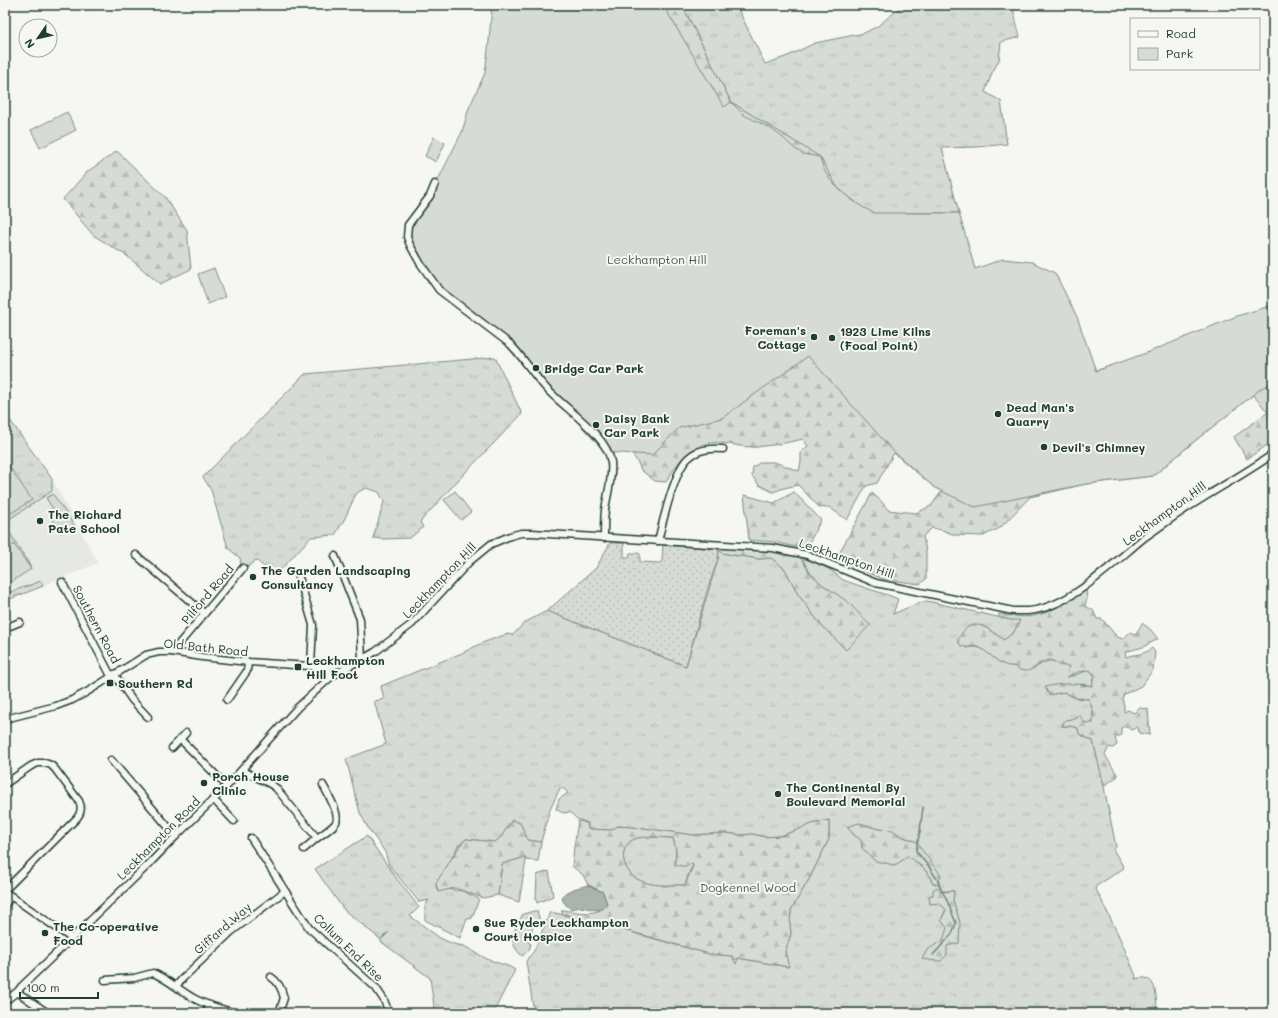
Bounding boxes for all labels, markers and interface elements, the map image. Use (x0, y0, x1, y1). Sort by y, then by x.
north arrow (18, 18, 58, 58)
legend (1130, 18, 1260, 70)
text: Road (1166, 25, 1196, 41)
text: N (21, 36, 38, 52)
text: Park (1166, 45, 1193, 61)
park label: Leckhampton Hill (607, 251, 707, 267)
place label: Foreman's Cottage (745, 322, 806, 352)
place label: 1923 Lime Kilns (Focal Point) (840, 323, 931, 353)
marker: Foreman's Cottage (809, 332, 819, 342)
marker: 1923 Lime Kilns (Focal Point) (827, 333, 837, 343)
place label: Bridge Car Park (544, 360, 644, 376)
marker: Bridge Car Park (531, 363, 541, 373)
place label: Dead Man's Quarry (1006, 399, 1074, 429)
marker: Dead Man's Quarry (993, 409, 1003, 419)
place label: Daisy Bank Car Park (604, 410, 670, 440)
marker: Daisy Bank Car Park (591, 420, 601, 430)
place label: Devil's Chimney (1052, 439, 1146, 455)
marker: Devil's Chimney (1039, 442, 1049, 452)
street label: Leckhampton Hill (1119, 477, 1209, 549)
place label: The Richard Pate School (48, 506, 122, 536)
marker: The Richard Pate School (35, 516, 45, 526)
street label: Leckhampton Hill (797, 534, 897, 582)
street label: Leckhampton Hill (399, 539, 479, 621)
street label: Pilford Road (177, 561, 237, 627)
place label: The Garden Landscaping Consultancy (261, 562, 410, 592)
marker: The Garden Landscaping Consultancy (248, 572, 258, 582)
street label: Southern Road (70, 582, 125, 666)
street label: Old Bath Road (163, 635, 249, 659)
place label: Leckhampton Hill Foot (306, 652, 385, 682)
marker: Leckhampton Hill Foot (293, 662, 303, 672)
place label: Southern Rd (118, 675, 193, 691)
marker: Southern Rd (105, 678, 115, 688)
place label: Porch House Clinic (212, 768, 289, 798)
marker: Porch House Clinic (199, 778, 209, 788)
place label: The Continental By Boulevard Memorial (786, 779, 905, 809)
marker: The Continental By Boulevard Memorial (773, 789, 783, 799)
street label: Leckhampton Road (113, 793, 203, 883)
park label: Dogkennel Wood (700, 879, 796, 895)
street label: Giffard Way (190, 899, 254, 957)
street label: Collum End Rise (311, 910, 387, 984)
place label: Sue Ryder Leckhampton Court Hospice (484, 914, 629, 944)
place label: The Co-operative Food (53, 918, 158, 948)
marker: Sue Ryder Leckhampton Court Hospice (471, 924, 481, 934)
marker: The Co-operative Food (40, 928, 50, 938)
scale bar (20, 974, 98, 1000)
text: 100 m (26, 979, 60, 995)

